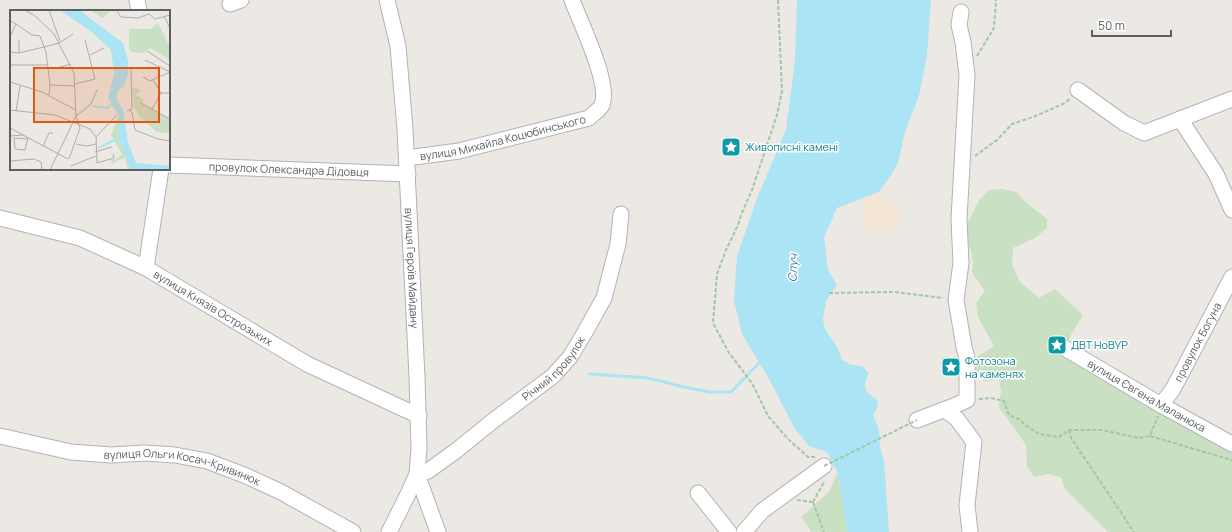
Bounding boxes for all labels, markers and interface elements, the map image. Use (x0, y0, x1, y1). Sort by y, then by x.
inset map (10, 10, 170, 170)
scale bar (1092, 12, 1171, 38)
text: 50 m (1098, 17, 1125, 34)
street label: вулиця Михайла Коцюбинського (419, 111, 588, 163)
place icon: Живописні камені (720, 136, 742, 158)
place label: Живописні камені (745, 139, 838, 154)
street label: провулок Олександра Дідовця (209, 159, 369, 180)
street label: вулиця Героїв Майдану (402, 207, 423, 329)
water label: Случ (784, 252, 802, 282)
street label: вулиця Князів Острозьких (151, 266, 276, 349)
street label: провулок Богуна (1170, 299, 1224, 384)
street label: Річний провулок (519, 333, 588, 404)
place icon: ДВТ НоВУР (1046, 334, 1068, 356)
place label: ДВТ НоВУР (1071, 337, 1128, 352)
place label: Фотозона на каменях (965, 353, 1024, 381)
street label: вулиця Євгена Маланюка (1085, 355, 1209, 435)
place icon: Фотозона на каменях (940, 356, 962, 378)
street label: вулиця Ольги Косач-Кривинюк (103, 445, 263, 489)

